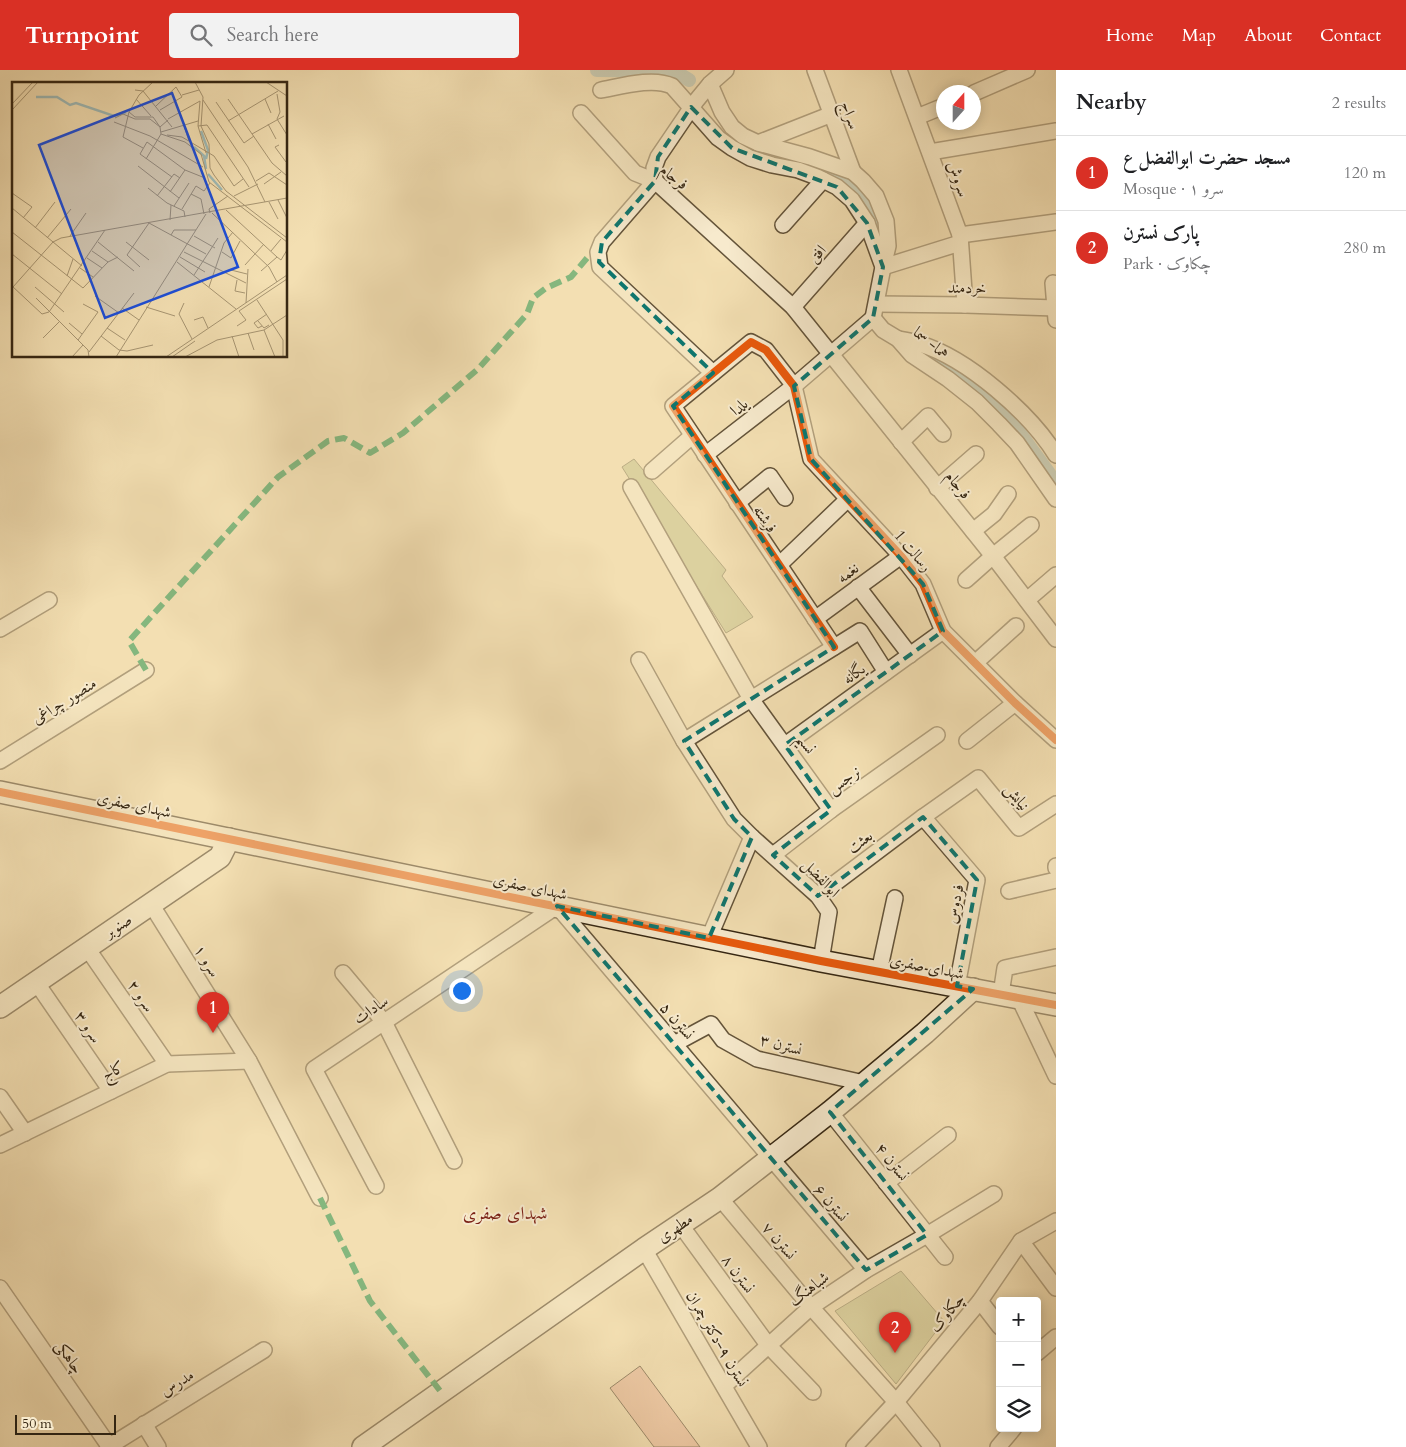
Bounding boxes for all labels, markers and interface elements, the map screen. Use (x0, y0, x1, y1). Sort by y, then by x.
search box (169, 13, 519, 58)
text: Turnpoint (25, 19, 139, 52)
icon: search (187, 21, 215, 49)
text: Search here (227, 22, 319, 48)
text: Home (1106, 23, 1154, 48)
text: Map (1182, 23, 1216, 48)
text: About (1244, 23, 1292, 48)
text: Contact (1320, 23, 1381, 48)
inset map (12, 82, 288, 358)
north arrow (936, 85, 981, 130)
text: Nearby (1076, 88, 1147, 117)
text: 2 results (1332, 92, 1386, 114)
street label: سراج (832, 98, 865, 133)
text: مسجد حضرت ابوالفضل ع (1123, 145, 1291, 171)
street label: سروش (941, 158, 975, 200)
street label: فرجام (653, 159, 693, 198)
text: 1 (1088, 162, 1096, 184)
text: 120 m (1344, 162, 1386, 184)
text: Mosque · سرو ۱ (1123, 178, 1224, 200)
text: پارک نسترن (1123, 220, 1199, 246)
text: 2 (1088, 237, 1096, 259)
text: 280 m (1344, 237, 1386, 259)
street label: افق (803, 240, 831, 268)
text: Park · چکاوک (1123, 253, 1211, 275)
street label: خردمند (947, 277, 987, 299)
street label: هما- سما (908, 322, 954, 364)
street label: یلدا (725, 392, 753, 421)
street label: فرجام (937, 466, 976, 506)
street label: فرشته (748, 501, 782, 537)
street label: رسالت 1 (889, 525, 937, 577)
street label: نغمه (832, 557, 864, 589)
street label: یگانه (838, 658, 871, 690)
street label: منصور چراغی (27, 672, 101, 730)
street label: نسیم (787, 729, 821, 762)
street label: نرجس (823, 761, 865, 799)
street label: نیایش (999, 779, 1035, 815)
street label: شهدای صفری (95, 786, 173, 824)
street label: بعثت (843, 825, 877, 859)
street label: ابوالفضل (797, 854, 845, 902)
street label: شهدای صفری (491, 868, 569, 906)
street label: فردوس (940, 882, 970, 926)
street label: صنوبر (98, 909, 136, 944)
street label: سرو ۱ (189, 941, 225, 981)
street label: شهدای صفری (888, 949, 966, 985)
street label: سرو ۲ (122, 976, 160, 1016)
your location (449, 978, 475, 1004)
street label: سادات (349, 990, 393, 1030)
pin: 1 (197, 992, 229, 1033)
street label: نسترن ۵ (655, 997, 699, 1045)
street label: سرو ۳ (69, 1007, 107, 1047)
street label: نسترن ۳ (757, 1029, 805, 1061)
street label: کاج (98, 1056, 129, 1089)
street label: نسترن ۴ (870, 1138, 914, 1186)
street label: نسترن ۶ (809, 1179, 853, 1227)
district label: شهدای صفری (463, 1201, 547, 1226)
street label: مطهری (653, 1208, 697, 1248)
street label: نسترن ۷ (757, 1217, 801, 1265)
street label: نسترن ۸ (716, 1250, 760, 1298)
street label: شباهنگ (784, 1266, 834, 1312)
street label: نسترن ۹-دکتر چمران (681, 1287, 753, 1391)
street label: چکاوک (924, 1289, 970, 1337)
map controls (996, 1297, 1041, 1432)
button: + (996, 1297, 1041, 1342)
pin: 2 (879, 1312, 911, 1353)
street label: چاهکی (50, 1336, 88, 1378)
button: − (996, 1342, 1041, 1387)
street label: مدرس (156, 1364, 198, 1402)
button: layers (996, 1387, 1041, 1432)
scale bar (15, 1412, 116, 1435)
text: 50 m (22, 1414, 52, 1433)

